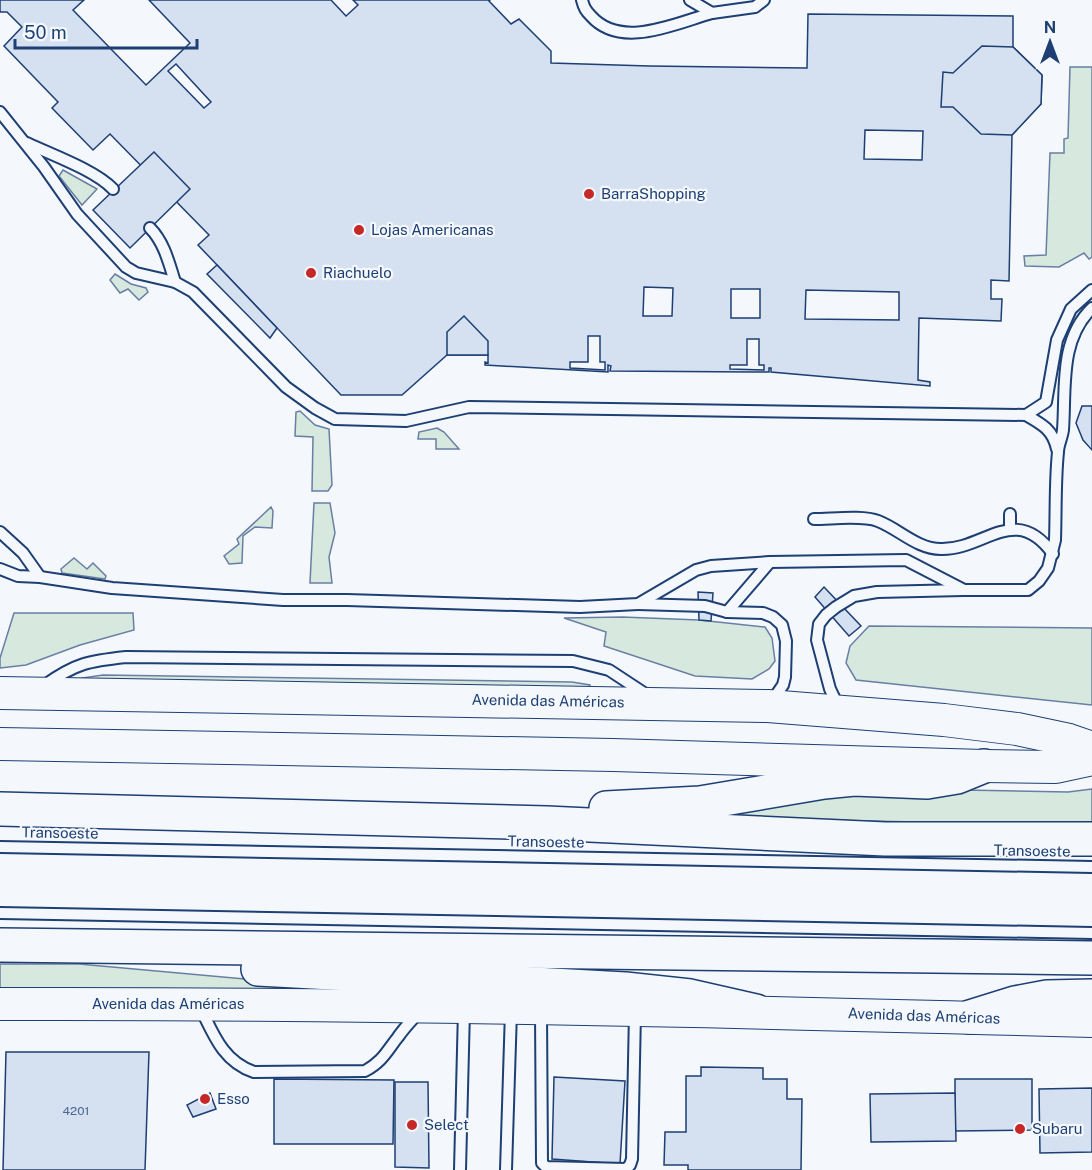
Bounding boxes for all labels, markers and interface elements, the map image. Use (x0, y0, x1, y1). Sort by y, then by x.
scale bar (15, 12, 196, 50)
north arrow (1020, 12, 1080, 72)
text: N (1044, 18, 1056, 37)
text: 50 m (24, 22, 67, 43)
place label: BarraShopping (601, 185, 706, 202)
marker: BarraShopping (582, 187, 596, 201)
place label: Lojas Americanas (371, 221, 494, 238)
marker: Lojas Americanas (352, 223, 366, 237)
place label: Riachuelo (323, 264, 392, 281)
marker: Riachuelo (304, 266, 318, 280)
street label: Avenida das Américas (472, 691, 624, 710)
street label: Transoeste (21, 823, 99, 842)
street label: Transoeste (507, 832, 585, 851)
street label: Transoeste (993, 841, 1071, 860)
street label: Avenida das Américas (92, 995, 244, 1012)
street label: Avenida das Américas (847, 1004, 1001, 1027)
place label: Esso (217, 1090, 250, 1107)
marker: Esso (198, 1092, 212, 1106)
house number: 4201 (63, 1104, 89, 1118)
place label: Select (424, 1116, 469, 1133)
marker: Select (405, 1118, 419, 1132)
place label: Subaru (1032, 1120, 1083, 1137)
marker: Subaru (1013, 1122, 1027, 1136)

